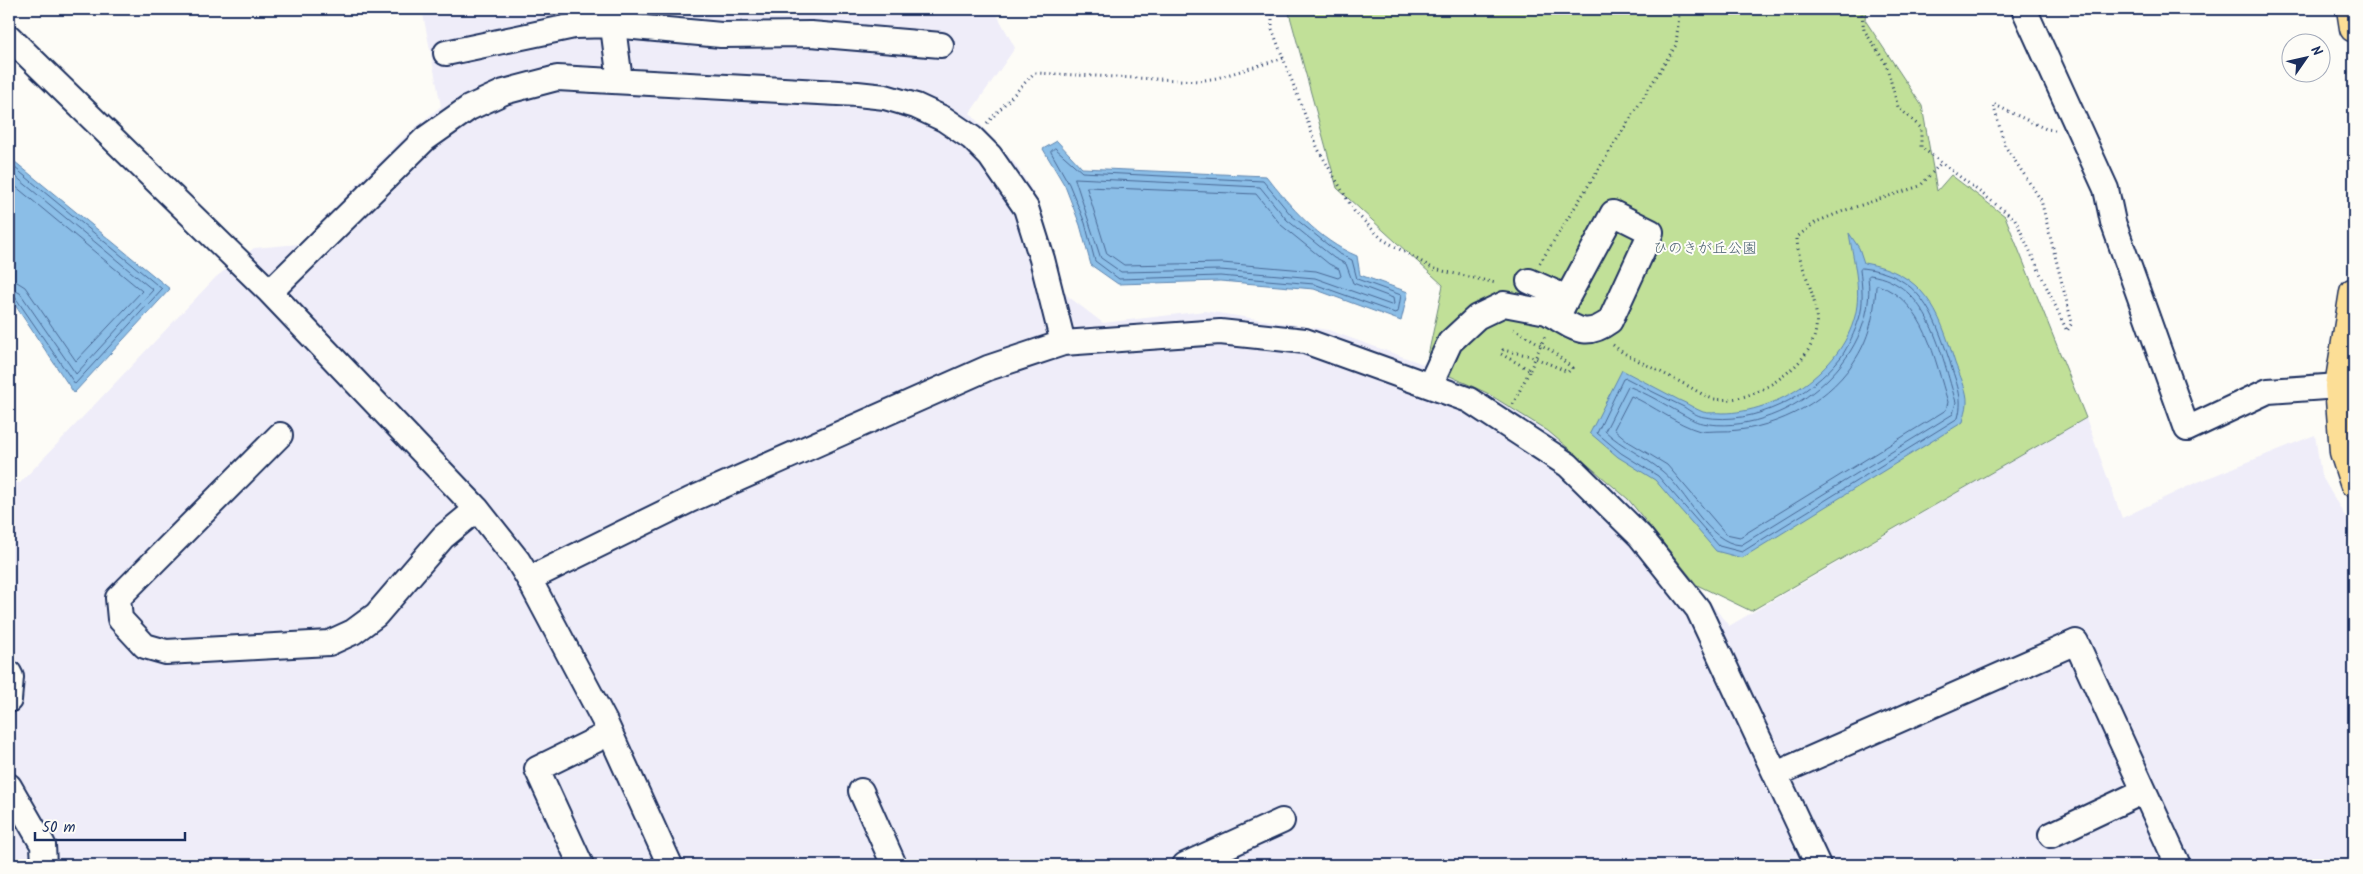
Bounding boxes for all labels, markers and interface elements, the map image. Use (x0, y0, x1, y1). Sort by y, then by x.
north arrow (2280, 32, 2330, 82)
text: N (2304, 41, 2328, 61)
park label: ひのきが丘公園 (1653, 237, 1757, 261)
scale bar (35, 809, 185, 841)
text: 50 m (42, 816, 76, 840)

